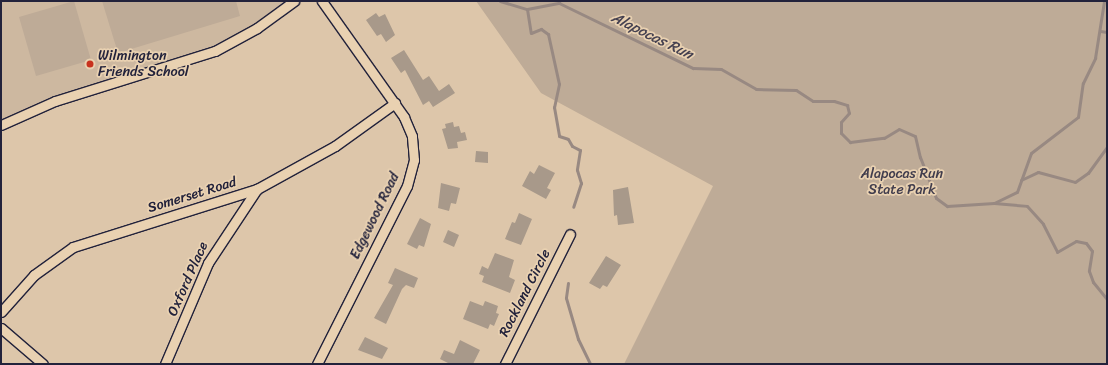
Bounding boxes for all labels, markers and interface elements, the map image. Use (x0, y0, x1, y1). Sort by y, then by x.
water label: Alapocas Run (608, 9, 696, 63)
place label: Wilmington Friends School (98, 48, 189, 80)
marker: Wilmington Friends School (85, 59, 95, 69)
park label: Alapocas Run State Park (861, 166, 943, 198)
street label: Edgewood Road (347, 170, 403, 262)
street label: Somerset Road (146, 174, 238, 216)
street label: Oxford Place (164, 239, 212, 319)
street label: Rockland Circle (496, 246, 554, 340)

